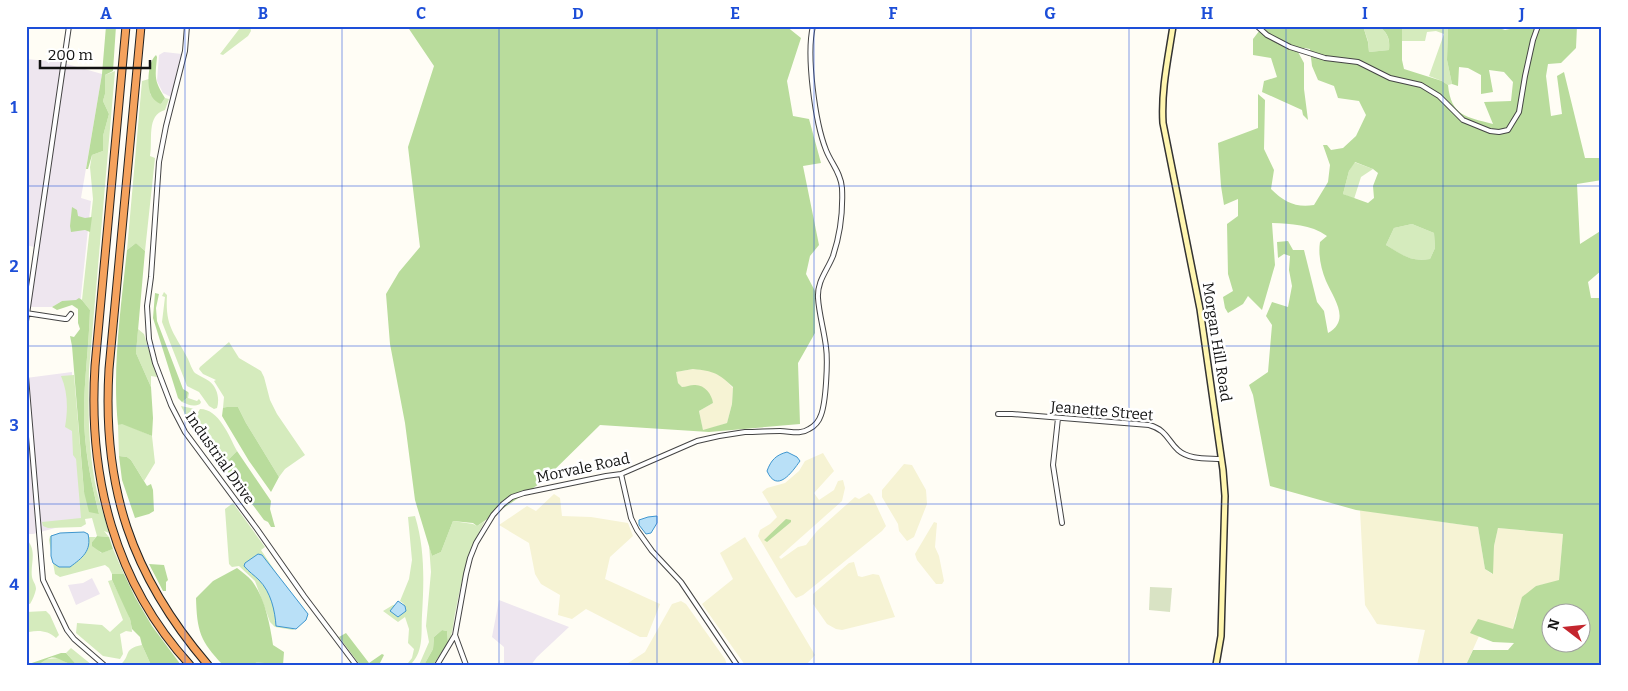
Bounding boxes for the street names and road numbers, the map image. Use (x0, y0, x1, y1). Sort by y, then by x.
street label: Morgan Hill Road (1199, 281, 1235, 403)
street label: Jeanette Street (1049, 397, 1155, 425)
street label: Industrial Drive (181, 408, 259, 508)
street label: Morvale Road (535, 449, 631, 487)

